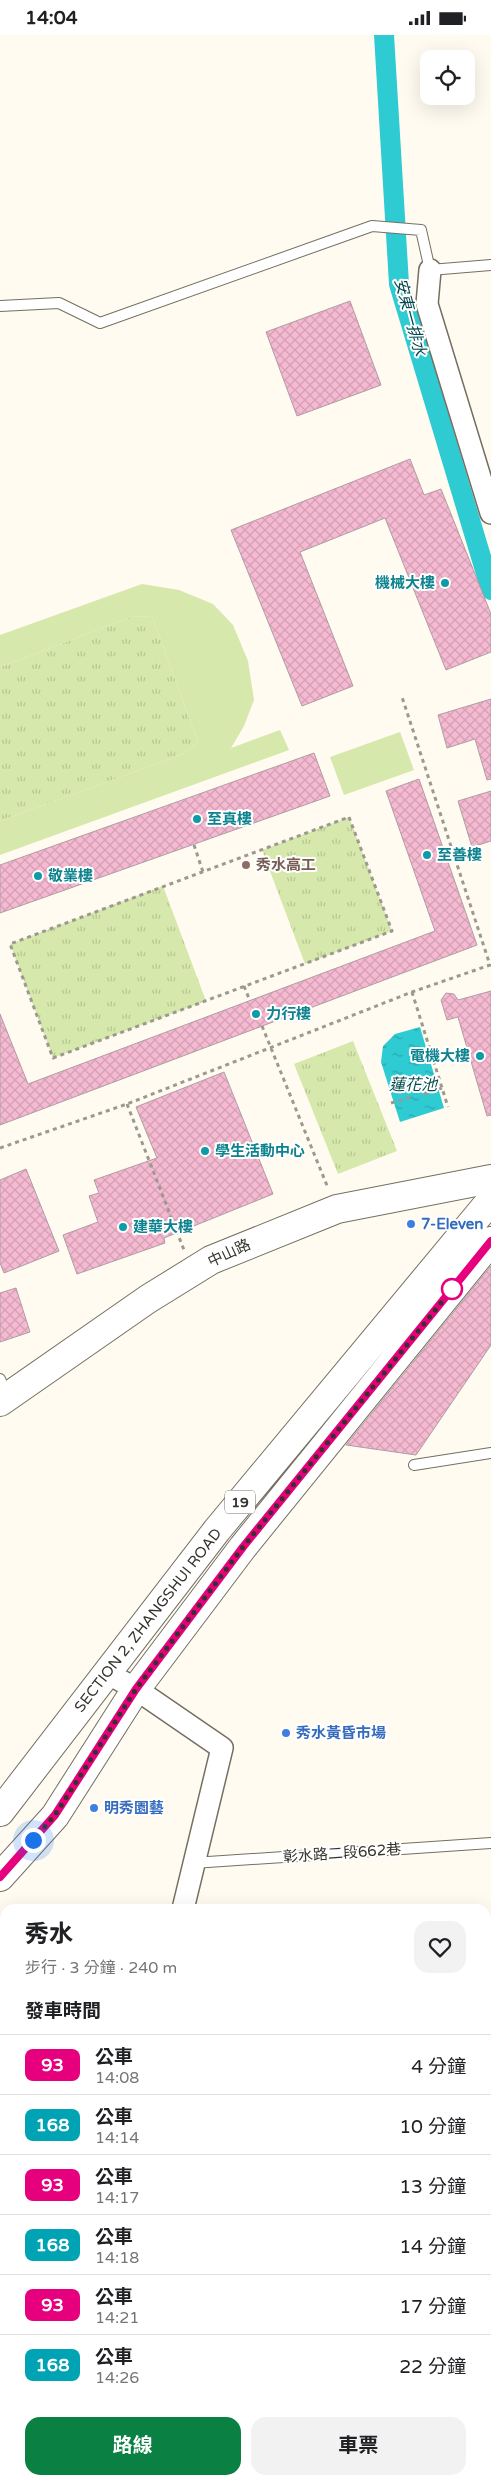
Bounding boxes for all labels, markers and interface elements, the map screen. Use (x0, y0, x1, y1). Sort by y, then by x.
text: 14:04 (25, 7, 78, 29)
map controls (420, 50, 475, 105)
button: locate (420, 50, 475, 105)
water label: 安東一排水 (390, 276, 430, 359)
place label: 機械大樓 (375, 574, 435, 592)
marker: 機械大樓 (439, 577, 451, 589)
place label: 至真樓 (207, 810, 252, 828)
marker: 至真樓 (191, 813, 203, 825)
place label: 至善樓 (437, 846, 482, 864)
marker: 至善樓 (421, 849, 433, 861)
place label: 秀水高工 (256, 856, 316, 874)
marker: 秀水高工 (240, 859, 252, 871)
place label: 敬業樓 (48, 867, 93, 885)
marker: 敬業樓 (32, 870, 44, 882)
place label: 力行樓 (266, 1005, 311, 1023)
marker: 力行樓 (250, 1008, 262, 1020)
place label: 電機大樓 (410, 1047, 470, 1065)
marker: 電機大樓 (474, 1050, 486, 1062)
water label: 蓮花池 (389, 1075, 439, 1095)
place label: 學生活動中心 (215, 1142, 305, 1160)
marker: 學生活動中心 (199, 1145, 211, 1157)
place label: 7-Eleven (421, 1215, 483, 1233)
place label: 建華大樓 (133, 1218, 193, 1236)
marker: 7-Eleven (405, 1218, 417, 1230)
marker: 建華大樓 (117, 1221, 129, 1233)
street label: 中山路 (205, 1235, 253, 1271)
unlabelled marker (441, 1278, 463, 1300)
road number: 19 (225, 1490, 255, 1513)
street label: SECTION 2, ZHANGSHUI ROAD (71, 1524, 225, 1716)
place label: 秀水黃昏市場 (296, 1724, 386, 1742)
marker: 秀水黃昏市場 (280, 1727, 292, 1739)
place label: 明秀園藝 (104, 1799, 164, 1817)
marker: 明秀園藝 (88, 1802, 100, 1814)
your location (21, 1828, 46, 1853)
street label: 彰水路二段662巷 (282, 1840, 402, 1866)
text: 秀水 (25, 1920, 73, 1949)
button: heart (414, 1921, 466, 1973)
text: 步行 · 3 分鐘 · 240 m (25, 1958, 177, 1978)
text: 發車時間 (25, 2000, 101, 2022)
text: 公車 (95, 2046, 133, 2068)
text: 93 (41, 2054, 64, 2076)
text: 4 分鐘 (411, 2056, 466, 2078)
text: 14:08 (95, 2068, 139, 2088)
text: 公車 (95, 2106, 133, 2128)
text: 168 (36, 2114, 69, 2136)
text: 10 分鐘 (399, 2116, 466, 2138)
text: 14:14 (95, 2128, 139, 2148)
text: 公車 (95, 2166, 133, 2188)
text: 93 (41, 2174, 64, 2196)
text: 13 分鐘 (399, 2176, 466, 2198)
text: 14:17 (95, 2188, 139, 2208)
text: 公車 (95, 2226, 133, 2248)
text: 168 (36, 2234, 69, 2256)
text: 14 分鐘 (399, 2236, 466, 2258)
text: 14:18 (95, 2248, 139, 2268)
text: 公車 (95, 2286, 133, 2308)
text: 93 (41, 2294, 64, 2316)
text: 17 分鐘 (399, 2296, 466, 2318)
text: 14:21 (95, 2308, 139, 2328)
text: 公車 (95, 2346, 133, 2368)
text: 168 (36, 2354, 69, 2376)
text: 22 分鐘 (399, 2356, 466, 2378)
text: 14:26 (95, 2368, 139, 2388)
button: 路線 (25, 2417, 241, 2475)
button: 車票 (251, 2417, 466, 2475)

